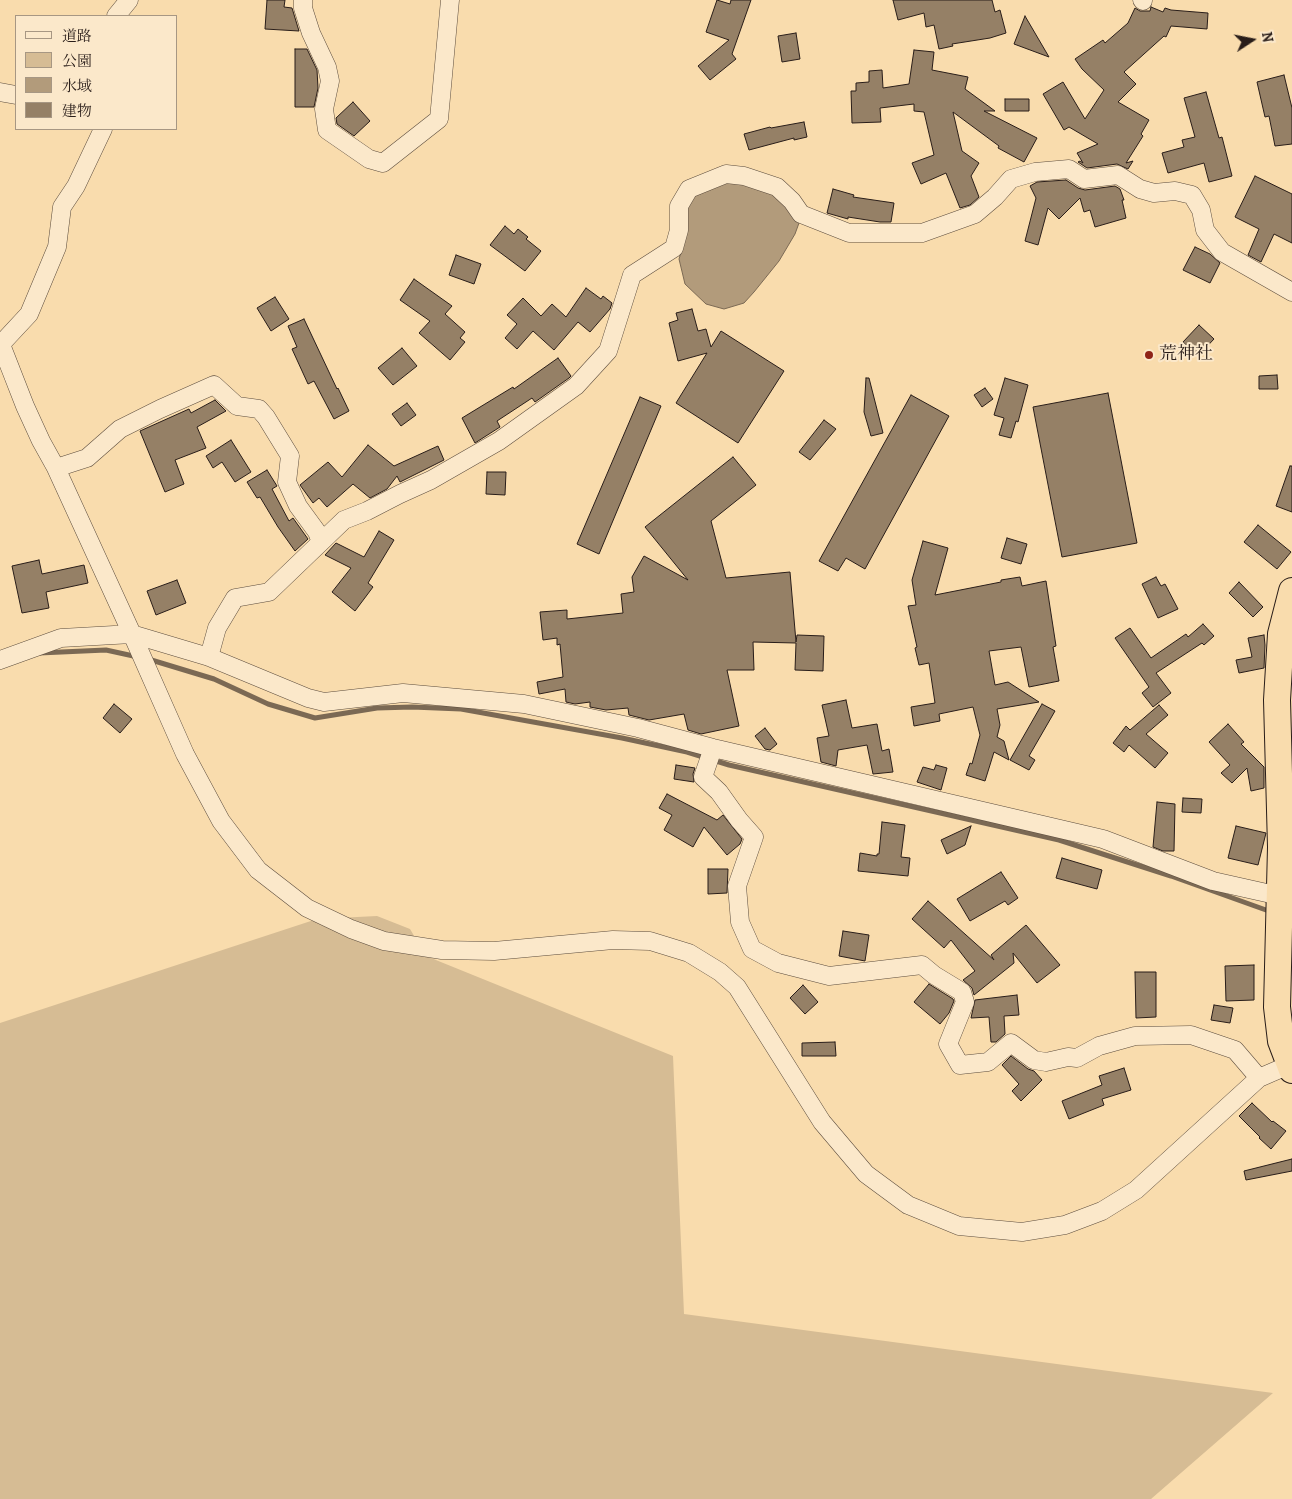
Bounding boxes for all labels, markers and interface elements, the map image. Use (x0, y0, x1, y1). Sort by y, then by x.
legend (15, 15, 178, 130)
north arrow (1227, 15, 1277, 65)
text: 道路 (62, 26, 92, 46)
text: N (1257, 30, 1278, 44)
text: 公園 (62, 51, 92, 71)
text: 水域 (62, 76, 92, 96)
text: 建物 (62, 101, 92, 121)
place label: 荒神社 (1159, 344, 1213, 366)
marker: 荒神社 (1143, 349, 1155, 361)

